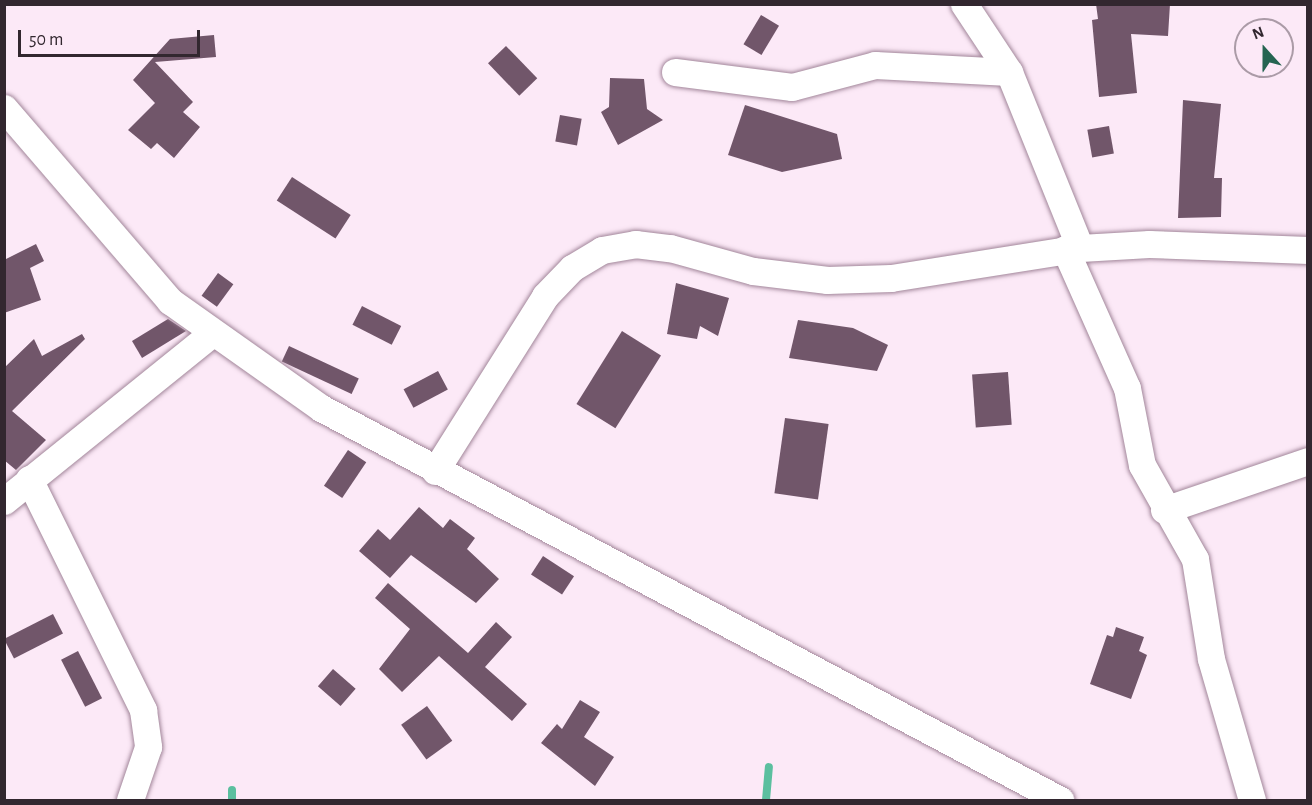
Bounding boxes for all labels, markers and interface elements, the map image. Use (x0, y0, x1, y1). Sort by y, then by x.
scale bar (21, 18, 202, 56)
north arrow (1234, 18, 1294, 78)
text: N (1250, 24, 1266, 43)
text: 50 m (29, 31, 63, 49)

